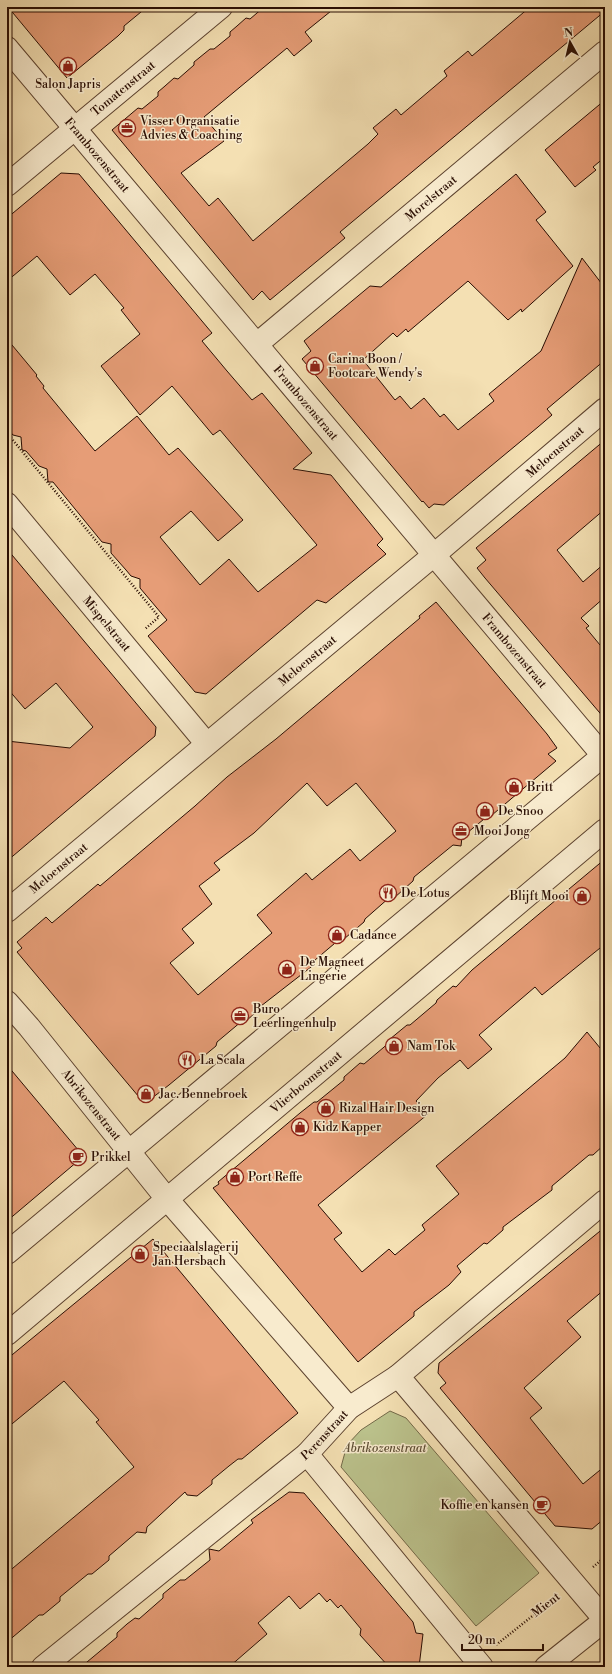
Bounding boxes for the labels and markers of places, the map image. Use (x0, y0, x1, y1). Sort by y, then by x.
shop icon: Salon Japris (58, 56, 78, 76)
place label: Salon Japris (35, 77, 101, 92)
place label: Visser Organisatie Advies & Coaching (139, 114, 243, 143)
office icon: Visser Organisatie Advies & Coaching (117, 118, 137, 138)
place label: Carina Boon / Footcare Wendy's (328, 352, 422, 381)
shop icon: Carina Boon / Footcare Wendy's (305, 356, 325, 376)
shop icon: Britt (504, 777, 524, 797)
place label: Britt (526, 780, 554, 795)
shop icon: De Snoo (475, 801, 495, 821)
place label: De Snoo (498, 804, 544, 819)
office icon: Mooi Jong (451, 821, 471, 841)
place label: Mooi Jong (474, 824, 531, 839)
restaurant icon: De Lotus (378, 883, 398, 903)
place label: De Lotus (401, 886, 450, 901)
shop icon: Blijft Mooi (572, 886, 592, 906)
place label: Blijft Mooi (509, 889, 569, 904)
shop icon: Cadance (327, 925, 347, 945)
place label: Cadance (350, 928, 396, 943)
place label: De Magneet Lingerie (300, 955, 365, 984)
shop icon: De Magneet Lingerie (277, 959, 297, 979)
place label: Buro Leerlingenhulp (252, 1002, 337, 1031)
office icon: Buro Leerlingenhulp (230, 1006, 250, 1026)
shop icon: Nam Tok (384, 1036, 404, 1056)
place label: Nam Tok (407, 1039, 456, 1054)
restaurant icon: La Scala (177, 1050, 197, 1070)
place label: La Scala (200, 1053, 246, 1068)
shop icon: Jac. Bennebroek (136, 1084, 156, 1104)
place label: Jac. Bennebroek (158, 1087, 248, 1102)
shop icon: Rizal Hair Design (316, 1098, 336, 1118)
place label: Rizal Hair Design (339, 1101, 434, 1116)
shop icon: Kidz Kapper (290, 1117, 310, 1137)
place label: Kidz Kapper (313, 1120, 381, 1135)
cafe icon: Prikkel (68, 1147, 88, 1167)
place label: Prikkel (91, 1150, 131, 1165)
shop icon: Port Reffe (225, 1167, 245, 1187)
place label: Port Reffe (248, 1170, 302, 1185)
place label: Speciaalslagerij Jan Hersbach (152, 1240, 239, 1269)
shop icon: Speciaalslagerij Jan Hersbach (130, 1244, 150, 1264)
cafe icon: Koffie en kansen (532, 1495, 552, 1515)
place label: Koffie en kansen (440, 1498, 529, 1513)

